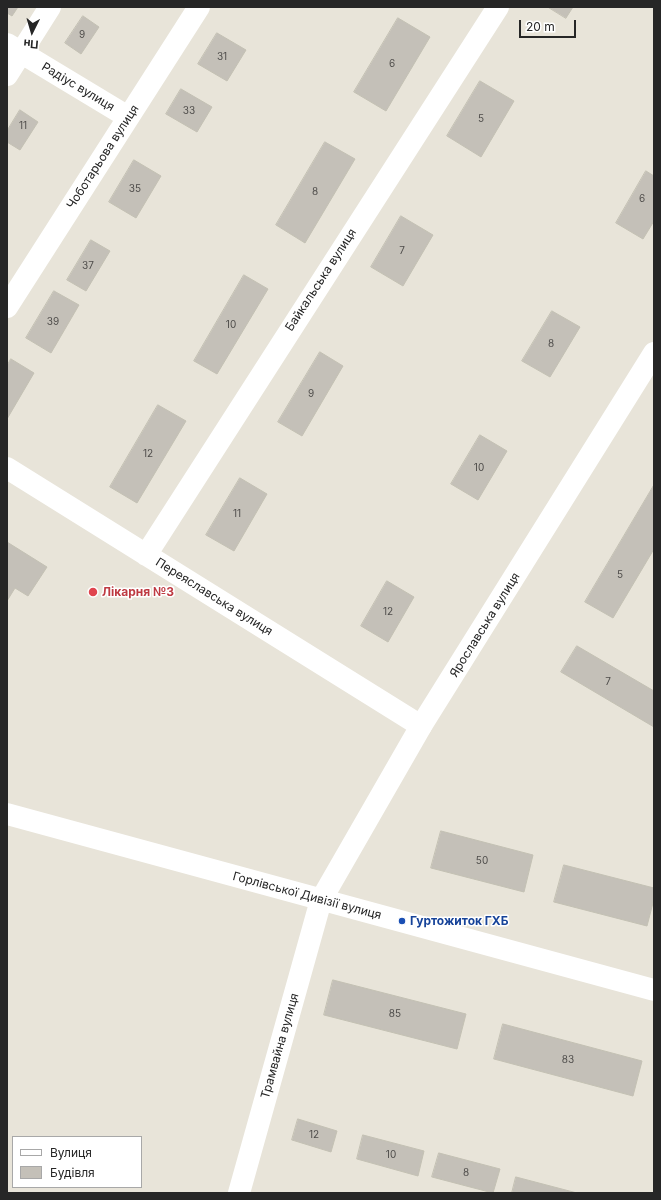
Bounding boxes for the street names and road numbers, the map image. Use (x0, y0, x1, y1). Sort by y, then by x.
street label: Радіус вулиця (39, 60, 117, 114)
street label: Чоботарьова вулиця (64, 102, 142, 212)
street label: Байкальська вулиця (282, 226, 360, 334)
street label: Переяславська вулиця (153, 555, 275, 639)
street label: Ярославська вулиця (447, 570, 523, 680)
street label: Горлівської Дивізії вулиця (231, 869, 383, 923)
street label: Трамвайна вулиця (258, 992, 302, 1100)

